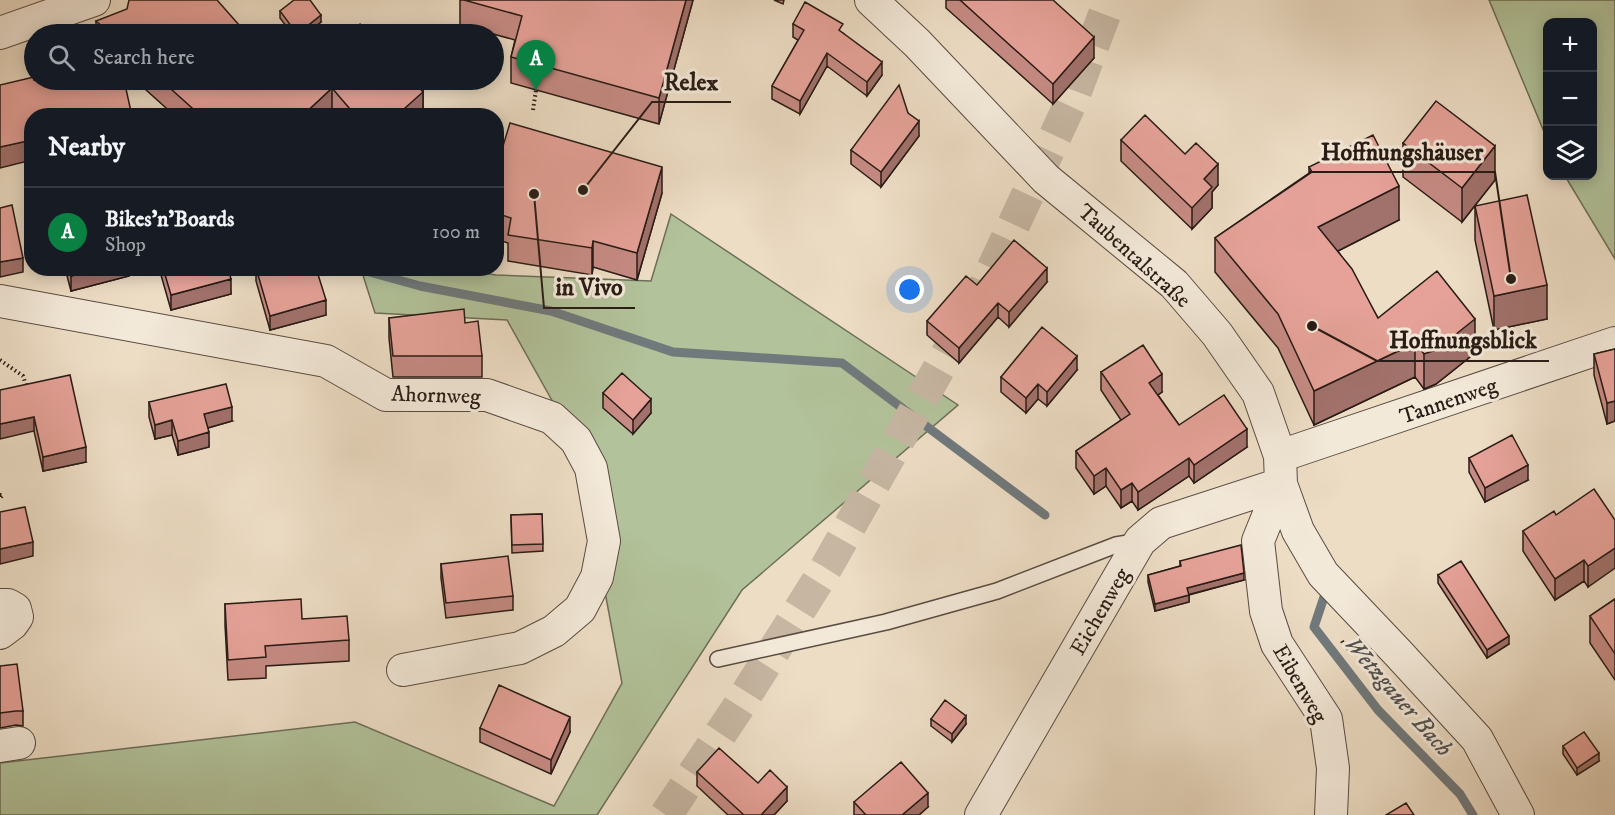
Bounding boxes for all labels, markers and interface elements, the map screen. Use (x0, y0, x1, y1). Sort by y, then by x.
map controls (1543, 18, 1597, 180)
button: + (1543, 18, 1597, 72)
search box (24, 24, 504, 90)
pin: A (516, 40, 556, 90)
icon: search (45, 41, 78, 74)
text: Search here (93, 44, 195, 71)
callout: Relex (652, 60, 731, 102)
text: Relex (664, 68, 719, 98)
button: − (1543, 72, 1597, 126)
button: layers (1543, 126, 1597, 180)
callout: Hoffnungshäuser (1309, 130, 1495, 172)
text: Nearby (48, 131, 125, 164)
text: Hoffnungshäuser (1321, 138, 1484, 168)
street label: Taubentalstraße (1072, 198, 1196, 314)
text: Bikes'n'Boards (105, 206, 234, 233)
text: A (61, 220, 74, 245)
text: 100 m (432, 220, 480, 245)
text: Shop (105, 233, 146, 258)
callout: in Vivo (544, 266, 635, 308)
text: in Vivo (555, 273, 623, 303)
your location (895, 275, 924, 304)
callout: Hoffnungsblick (1377, 319, 1549, 361)
text: Hoffnungsblick (1389, 326, 1538, 356)
street label: Tannenweg (1396, 372, 1501, 431)
street label: Ahornweg (391, 380, 481, 411)
street label: Eichenweg (1064, 563, 1136, 660)
water label: Wetzgauer Bach (1338, 630, 1459, 763)
street label: Eibenweg (1267, 640, 1333, 728)

